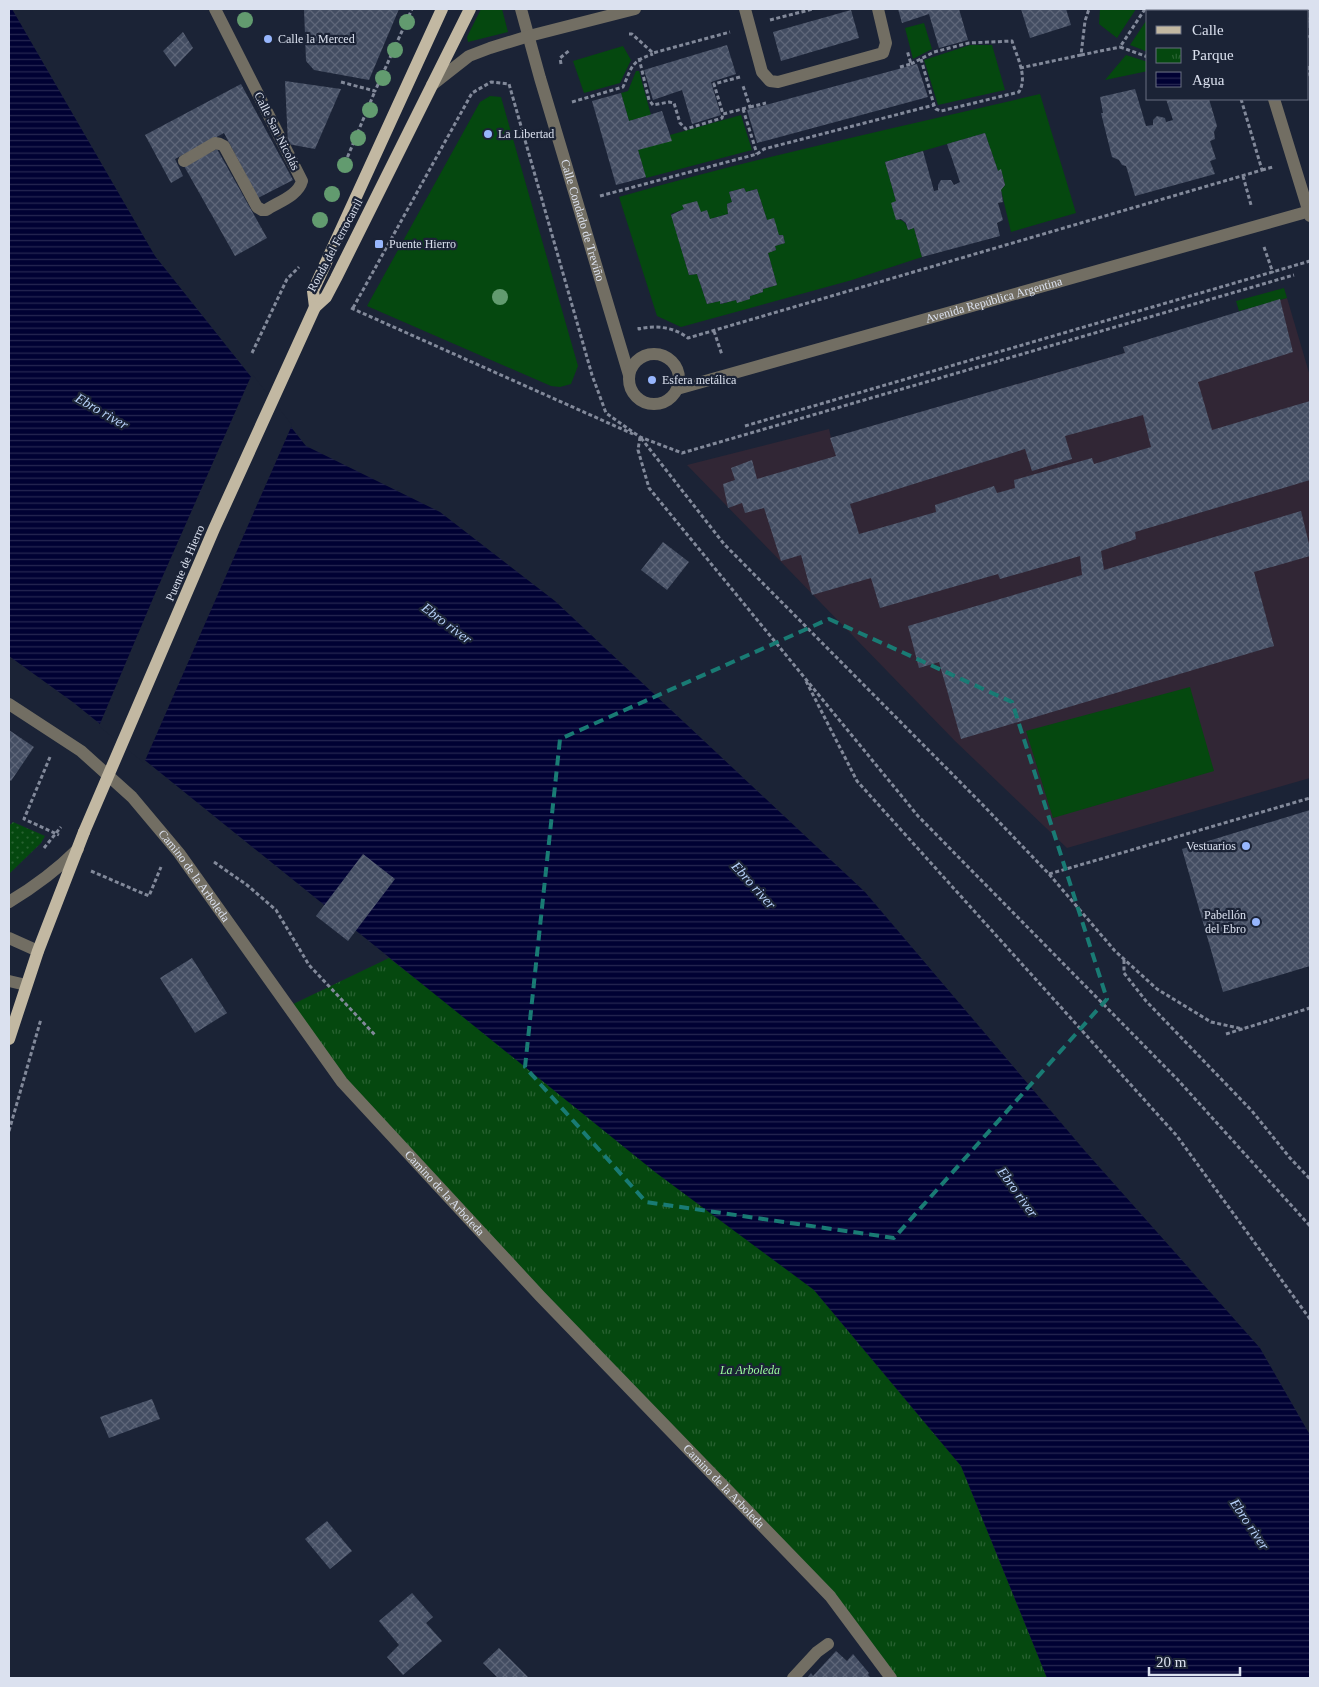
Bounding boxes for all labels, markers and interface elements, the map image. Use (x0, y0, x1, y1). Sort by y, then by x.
legend (1146, 10, 1309, 100)
text: Calle (1192, 22, 1224, 38)
place label: Calle la Merced (278, 32, 355, 46)
marker: Calle la Merced (262, 33, 274, 45)
text: Parque (1192, 47, 1234, 63)
text: Agua (1192, 72, 1225, 88)
street label: Calle San Nicolás (251, 90, 303, 173)
place label: La Libertad (498, 127, 554, 141)
marker: La Libertad (482, 128, 494, 140)
street label: Calle Condado de Treviño (558, 158, 607, 283)
street label: Ronda del Ferrocarril (305, 196, 366, 294)
place label: Puente Hierro (389, 237, 456, 251)
marker: Puente Hierro (373, 238, 385, 250)
street label: Avenida República Argentina (924, 274, 1064, 326)
place label: Esfera metálica (662, 373, 737, 387)
marker: Esfera metálica (646, 374, 658, 386)
water label: Ebro river (72, 390, 131, 433)
street label: Puente de Hierro (163, 523, 207, 603)
water label: Ebro river (418, 599, 475, 647)
street label: Camino de la Arboleda (155, 827, 233, 925)
place label: Vestuarios (1186, 839, 1236, 853)
marker: Vestuarios (1240, 840, 1252, 852)
water label: Ebro river (728, 858, 779, 912)
place label: Pabellón del Ebro (1204, 908, 1246, 936)
marker: Pabellón del Ebro (1250, 916, 1262, 928)
street label: Camino de la Arboleda (402, 1147, 488, 1239)
water label: Ebro river (994, 1164, 1041, 1221)
park label: La Arboleda (719, 1363, 780, 1377)
street label: Camino de la Arboleda (680, 1441, 768, 1532)
water label: Ebro river (1227, 1495, 1272, 1553)
scale bar (1149, 1644, 1240, 1676)
text: 20 m (1156, 1654, 1187, 1670)

